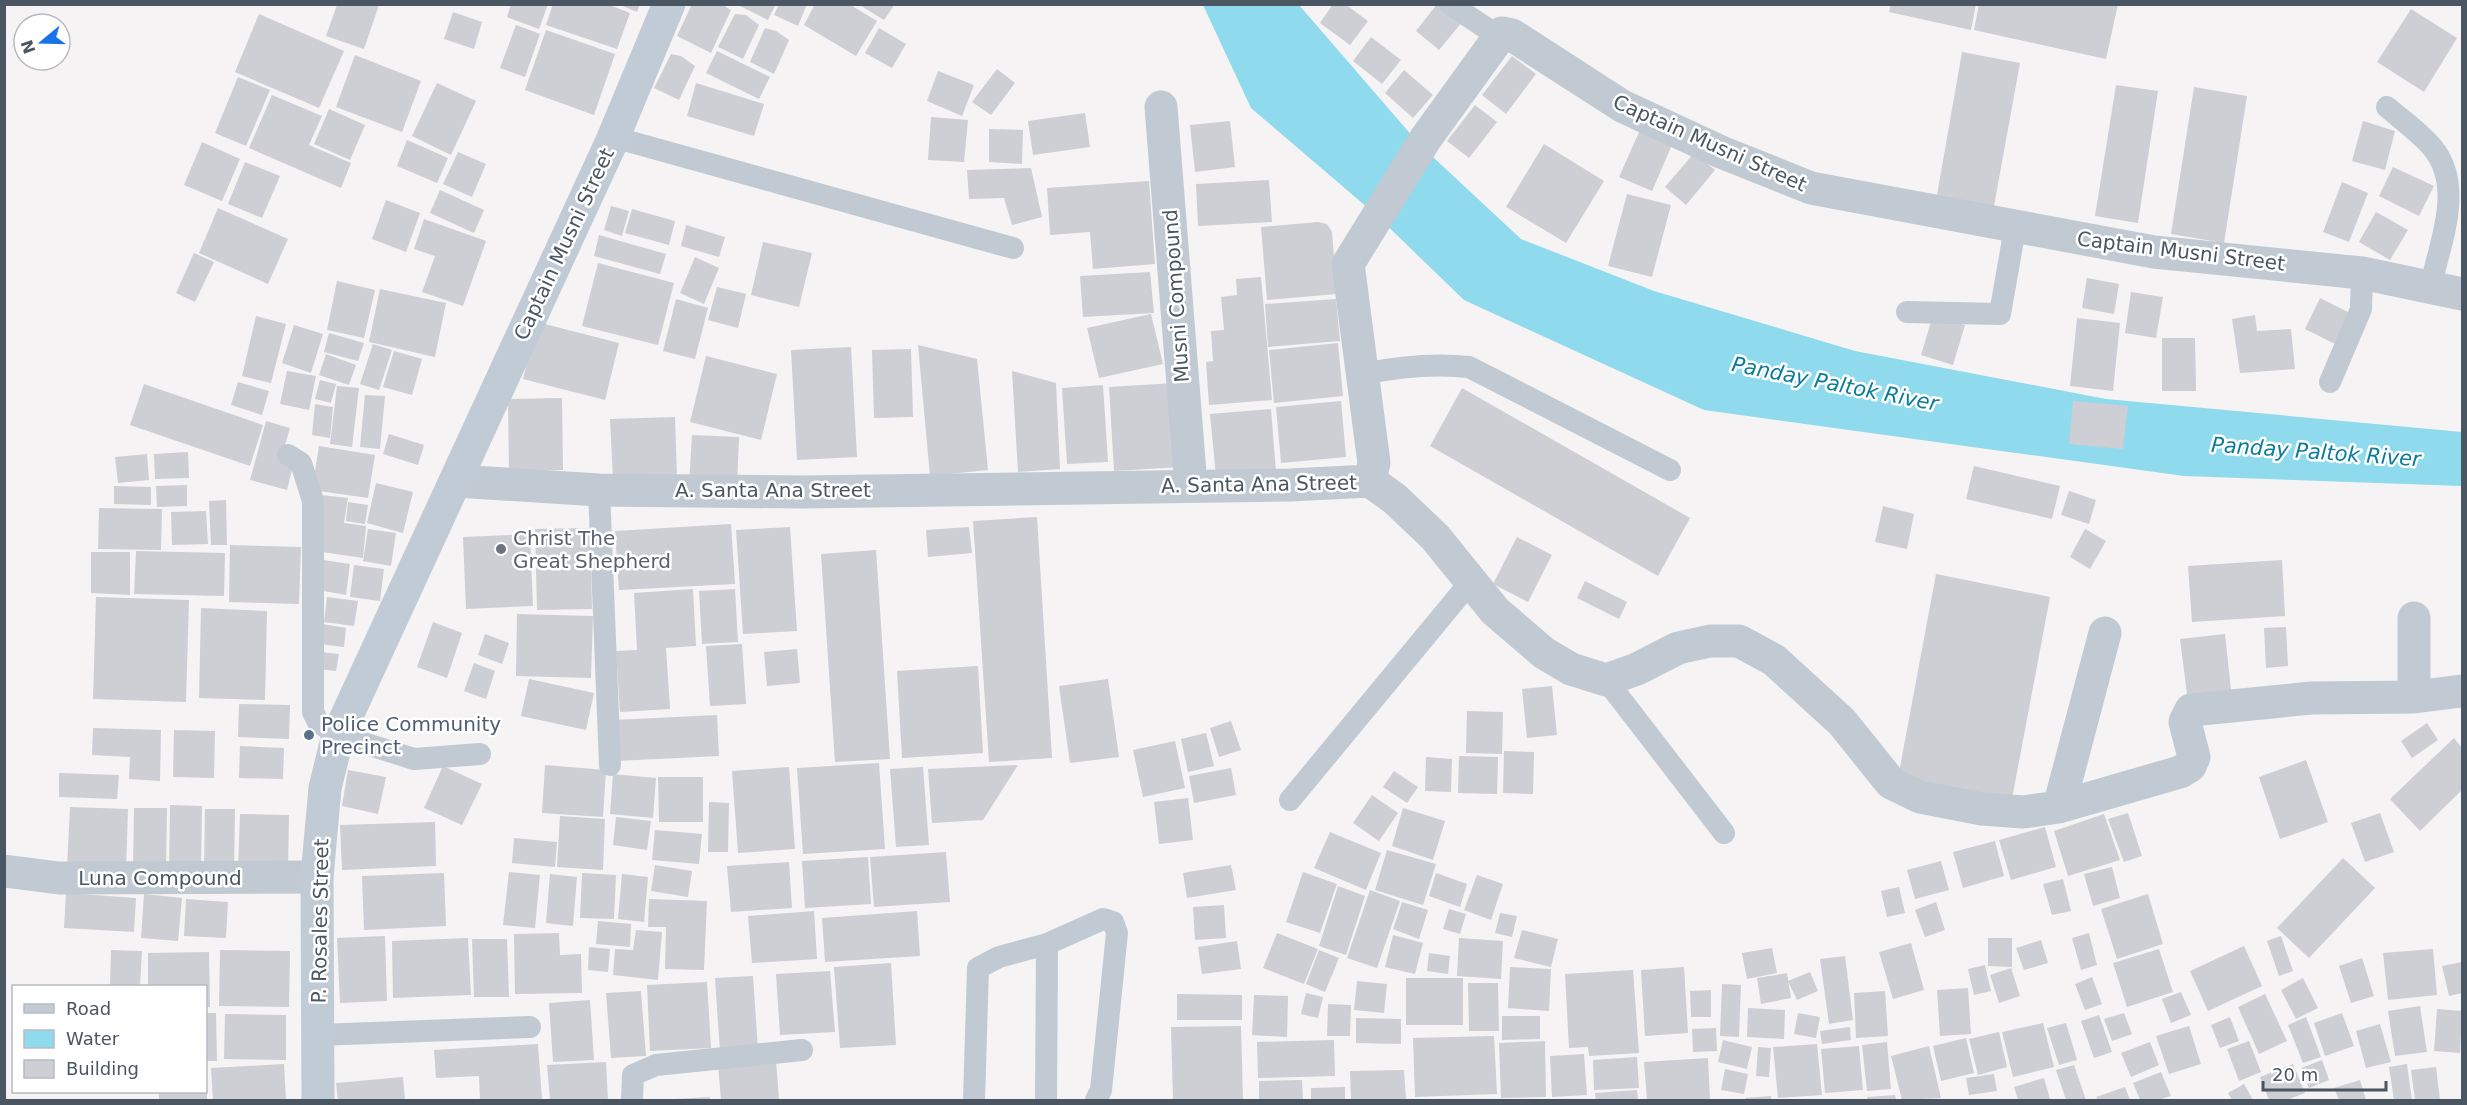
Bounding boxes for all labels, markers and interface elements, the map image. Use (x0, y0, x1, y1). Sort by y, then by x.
north arrow (12, 12, 72, 72)
text: N (17, 37, 39, 56)
street label: Captain Musni Street (1610, 89, 1811, 197)
street label: Captain Musni Street (509, 144, 619, 344)
street label: Musni Compound (1158, 209, 1194, 383)
street label: Captain Musni Street (2076, 226, 2286, 276)
water label: Panday Paltok River (1730, 352, 1942, 416)
water label: Panday Paltok River (2210, 433, 2423, 471)
street label: A. Santa Ana Street (1161, 470, 1357, 498)
street label: A. Santa Ana Street (675, 478, 871, 502)
place label: Christ The Great Shepherd (513, 526, 671, 573)
marker: Christ The Great Shepherd (494, 542, 508, 556)
place label: Police Community Precinct (321, 712, 501, 759)
marker: Police Community Precinct (302, 728, 316, 742)
street label: P. Rosales Street (307, 838, 333, 1004)
street label: Luna Compound (78, 866, 242, 890)
legend (12, 985, 207, 1093)
text: Road (66, 998, 111, 1019)
text: Water (66, 1028, 120, 1049)
scale bar (2263, 1054, 2386, 1092)
text: Building (66, 1058, 139, 1079)
text: 20 m (2272, 1064, 2318, 1085)

